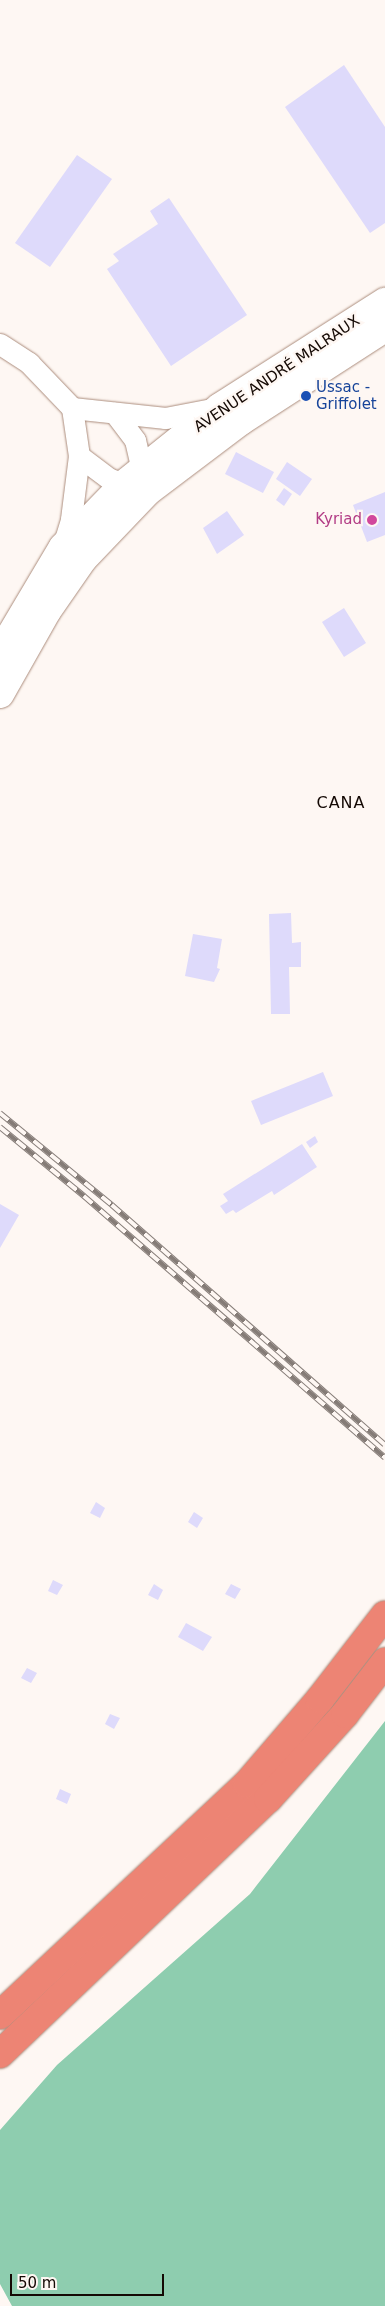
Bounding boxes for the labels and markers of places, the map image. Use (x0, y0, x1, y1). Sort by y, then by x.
place label: Ussac - Griffolet (316, 378, 377, 413)
marker: Ussac - Griffolet (300, 390, 312, 402)
place label: Kyriad (315, 511, 362, 529)
marker: Kyriad (366, 514, 378, 526)

